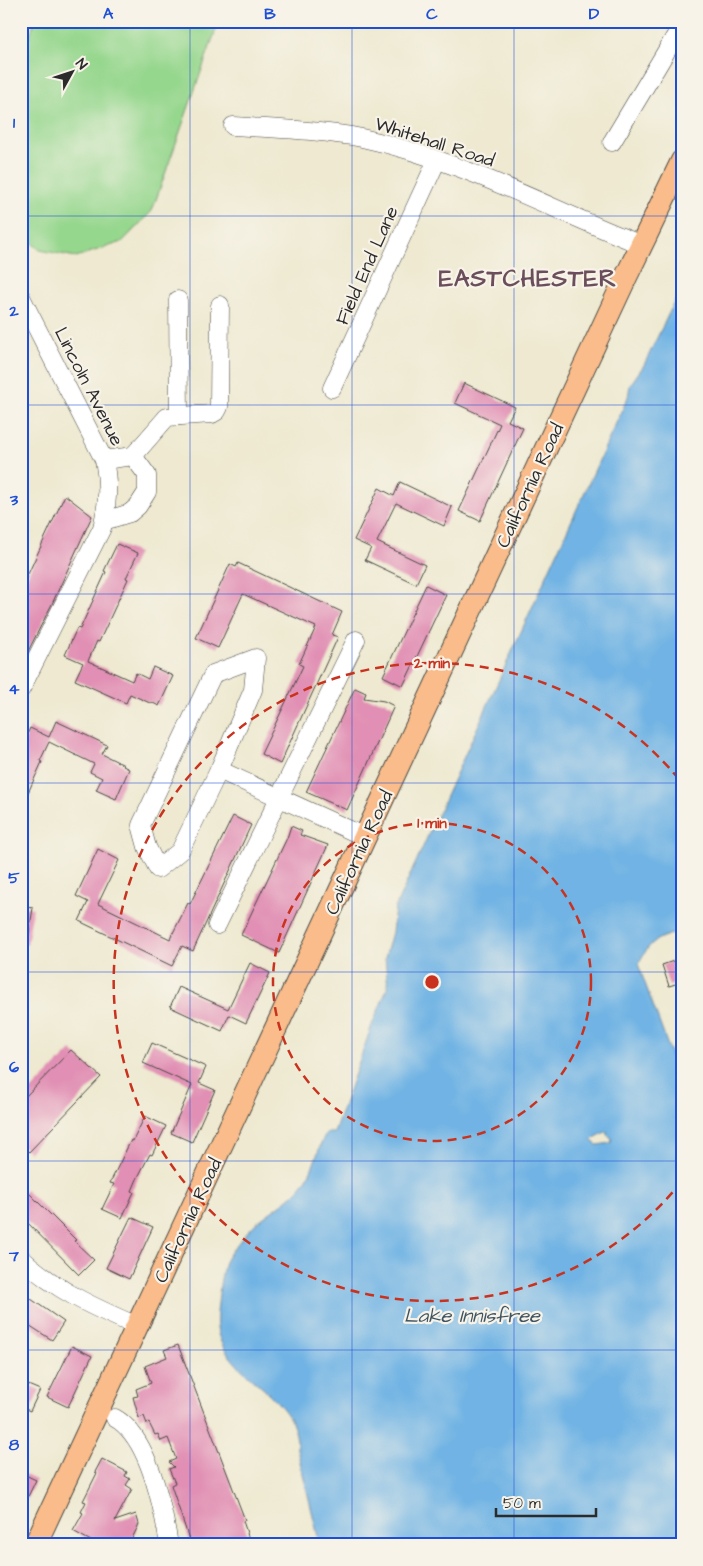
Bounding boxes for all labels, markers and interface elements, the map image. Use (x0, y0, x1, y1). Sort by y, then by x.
text: A (103, 3, 114, 25)
text: B (264, 3, 276, 25)
text: C (426, 3, 438, 25)
text: D (589, 3, 600, 25)
north arrow (48, 48, 98, 98)
text: N (71, 54, 92, 74)
street label: Whitehall Road (371, 110, 498, 175)
text: 1 (13, 112, 16, 134)
street label: Field End Lane (329, 202, 406, 329)
district label: EASTCHESTER (439, 262, 617, 296)
text: 2 (8, 300, 19, 322)
street label: Lincoln Avenue (47, 323, 130, 451)
street label: California Road (490, 419, 571, 552)
text: 3 (9, 489, 19, 511)
text: 2 min (413, 653, 451, 674)
text: 4 (9, 678, 20, 700)
street label: California Road (319, 786, 400, 919)
text: 1 min (417, 813, 447, 834)
text: 5 (8, 867, 20, 889)
centre of rings (423, 973, 441, 991)
text: 6 (9, 1056, 19, 1078)
street label: California Road (148, 1154, 229, 1287)
text: 7 (8, 1245, 19, 1267)
water label: Lake Innisfree (404, 1302, 541, 1330)
text: 8 (9, 1434, 20, 1456)
scale bar (496, 1486, 596, 1518)
text: 50 m (503, 1493, 541, 1514)

